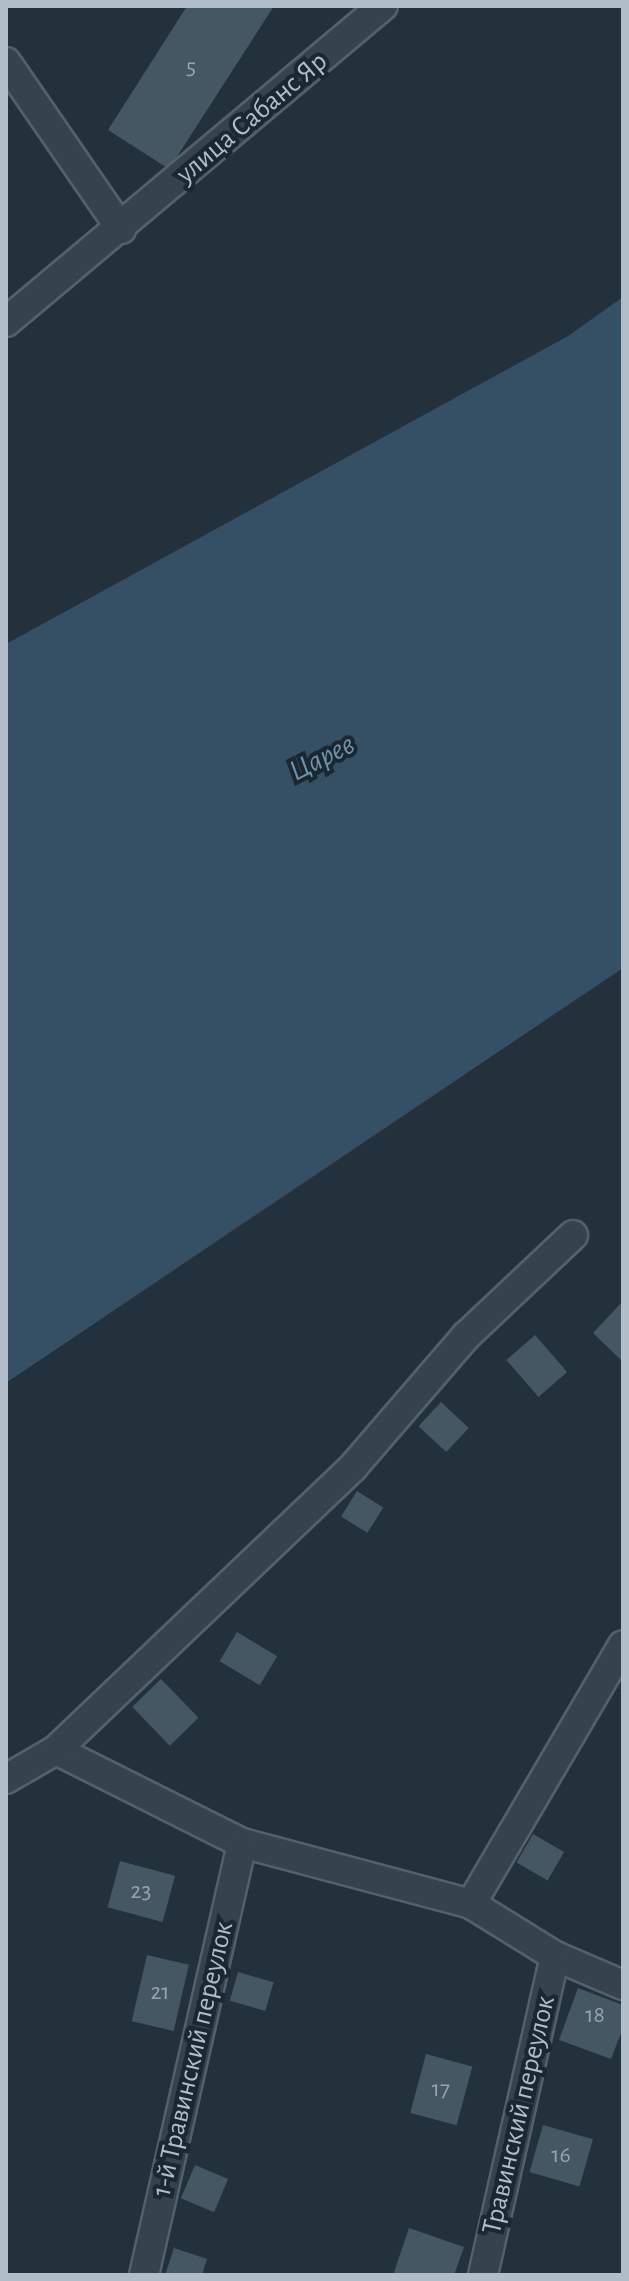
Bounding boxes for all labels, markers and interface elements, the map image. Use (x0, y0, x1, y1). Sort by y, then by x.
street label: улица Сабанс Яр (170, 45, 334, 191)
house number: 5 (186, 54, 196, 82)
water label: Царев (283, 726, 361, 790)
house number: 23 (131, 1878, 151, 1906)
street label: 1-й Травинский переулок (145, 1918, 241, 2200)
house number: 21 (150, 1979, 170, 2007)
street label: Травинский переулок (475, 1993, 563, 2237)
house number: 18 (585, 2002, 605, 2030)
house number: 17 (432, 2076, 450, 2104)
house number: 16 (551, 2142, 571, 2170)

